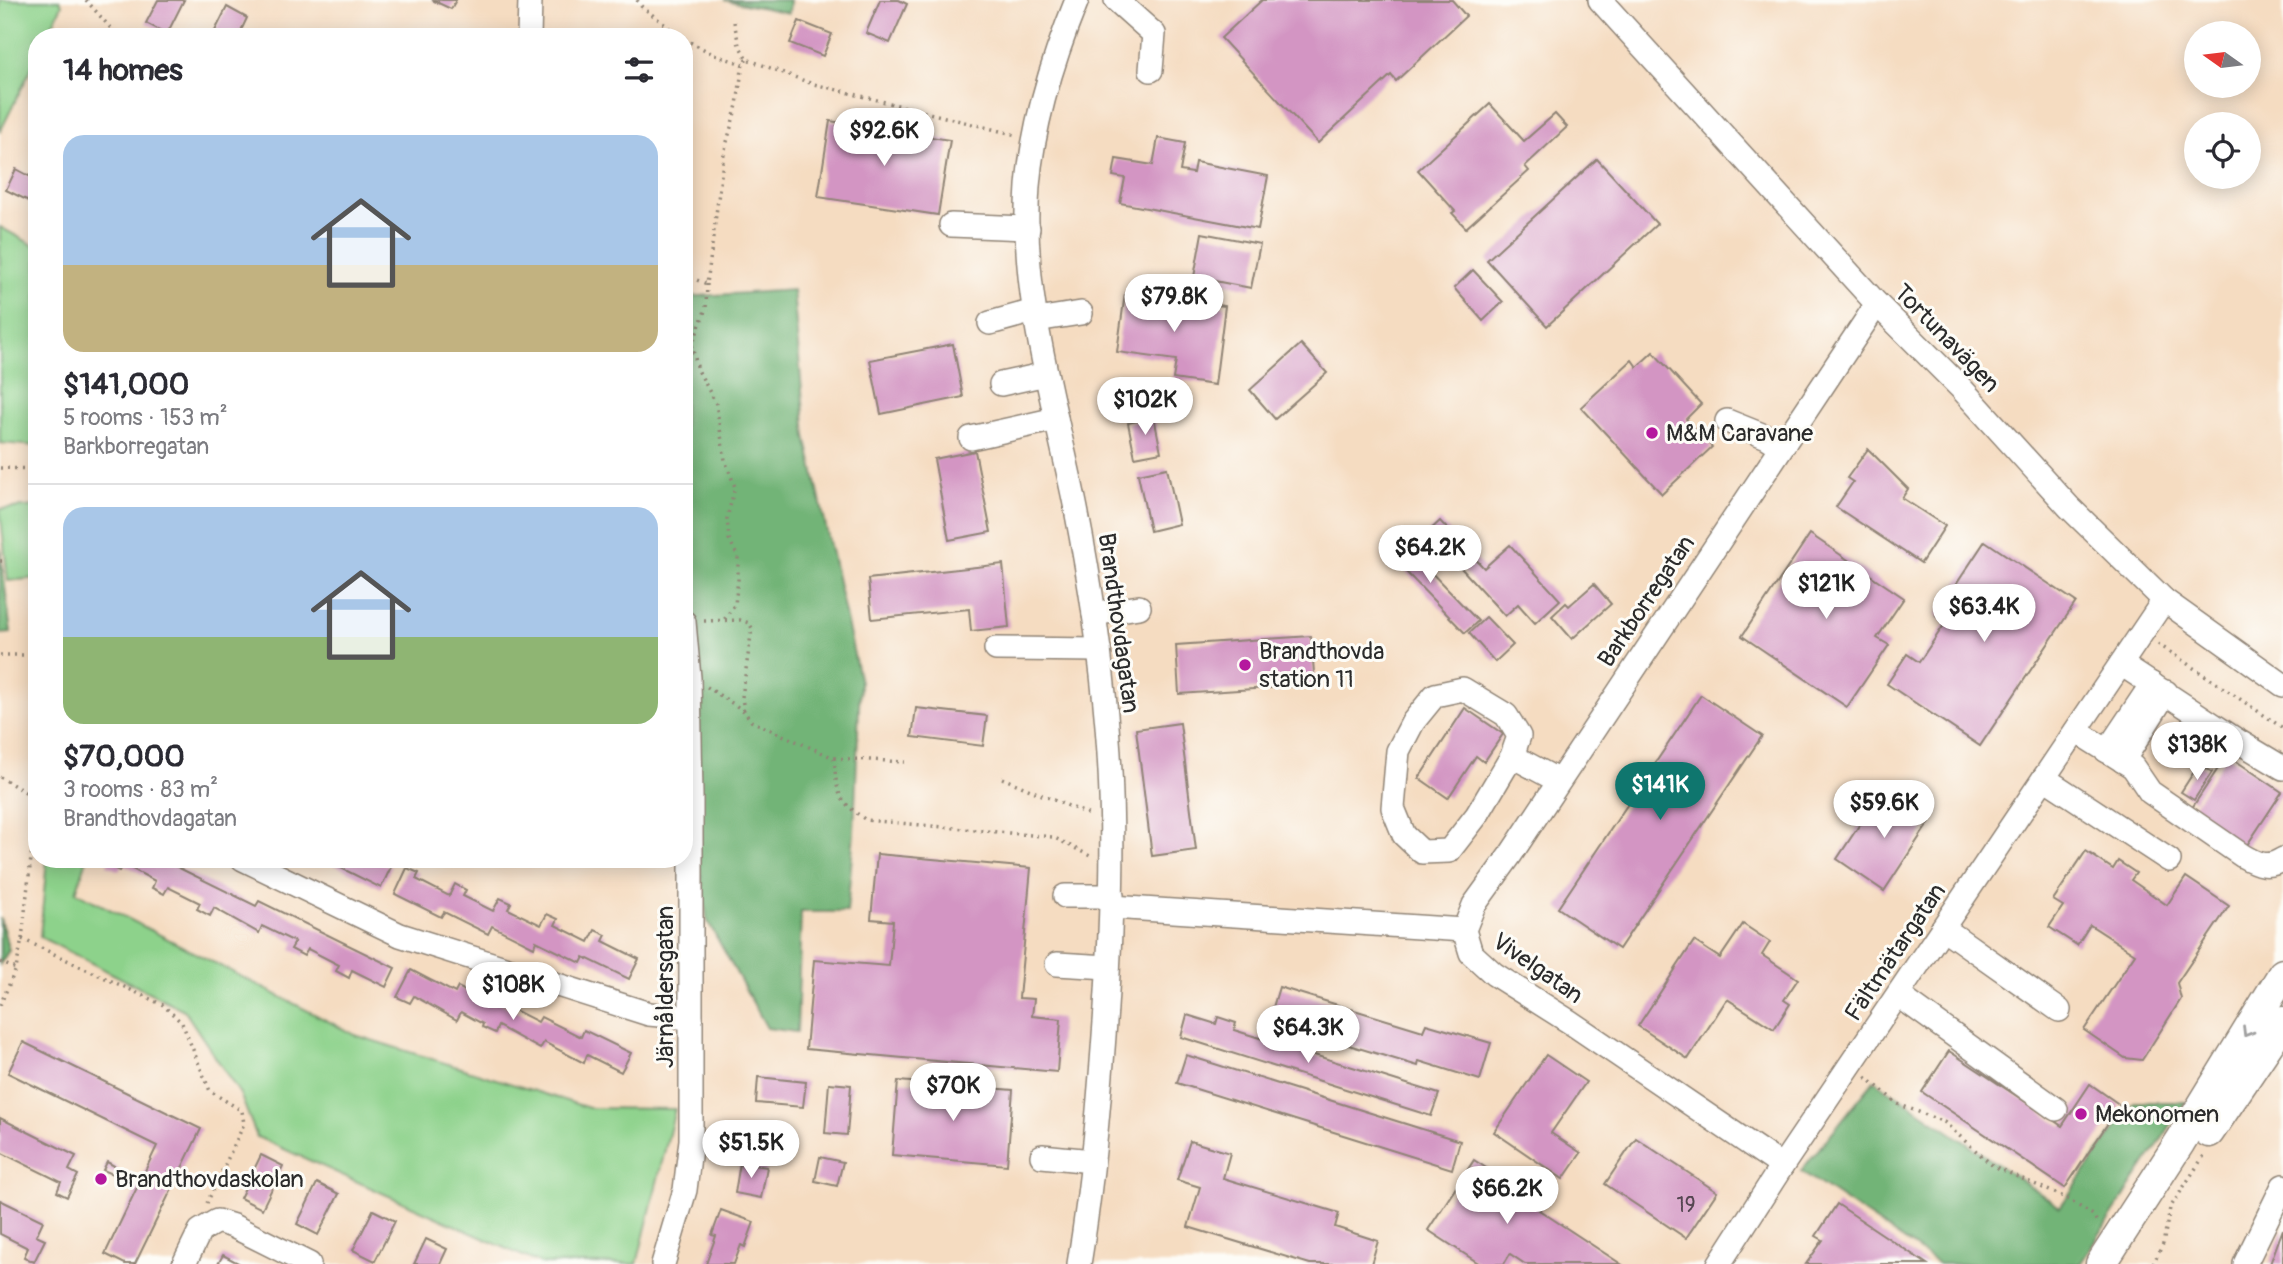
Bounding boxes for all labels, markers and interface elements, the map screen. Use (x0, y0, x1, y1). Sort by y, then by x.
north arrow (2184, 21, 2261, 98)
map controls (2184, 21, 2261, 189)
icon: filters (620, 51, 658, 89)
text: 14 homes (63, 52, 183, 89)
pin: $92.6K (827, 108, 941, 168)
button: locate (2184, 112, 2261, 189)
text: $92.6K (849, 116, 919, 145)
icon: home (298, 180, 424, 306)
pin: $79.8K (1117, 274, 1231, 334)
street label: Tortunavägen (1888, 278, 2005, 399)
text: $79.8K (1141, 282, 1207, 311)
text: $141,000 (63, 366, 189, 403)
pin: $102K (1096, 378, 1194, 437)
text: $102K (1113, 385, 1177, 414)
text: 5 rooms · 153 m² (63, 403, 228, 432)
place label: M&M Caravane (1666, 419, 1813, 448)
marker: M&M Caravane (1644, 425, 1660, 441)
text: Barkborregatan (63, 432, 209, 461)
pin: $64.2K (1373, 526, 1487, 585)
street label: Barkborregatan (1592, 530, 1701, 673)
street label: Brandthovdagatan (1092, 531, 1146, 715)
text: $64.2K (1395, 533, 1465, 562)
icon: home (298, 552, 424, 678)
pin: $121K (1777, 562, 1875, 621)
text: $121K (1797, 569, 1855, 598)
pin: $63.4K (1927, 584, 2041, 644)
text: $63.4K (1949, 592, 2019, 621)
place label: Brandthovda station 11 (1259, 637, 1384, 694)
marker: Brandthovda station 11 (1237, 657, 1253, 673)
pin: $138K (2148, 722, 2246, 782)
text: $138K (2167, 730, 2227, 759)
text: $70,000 (63, 738, 185, 775)
pin: $141K (1611, 762, 1709, 822)
text: $141K (1631, 770, 1689, 799)
text: 3 rooms · 83 m² (63, 775, 218, 804)
pin: $59.6K (1827, 780, 1941, 840)
text: $59.6K (1849, 788, 1919, 817)
text: Brandthovdagatan (63, 804, 237, 833)
street label: Fältmätargatan (1839, 878, 1952, 1027)
street label: Järnåldersgatan (651, 906, 680, 1068)
street label: Vivelgatan (1487, 927, 1589, 1010)
pin: $108K (464, 962, 562, 1022)
text: $108K (482, 970, 544, 999)
pin: $64.3K (1251, 1006, 1365, 1065)
text: $64.3K (1273, 1013, 1343, 1042)
one-way arrow (2243, 1024, 2256, 1037)
pin: $70K (912, 1064, 994, 1123)
text: $70K (926, 1071, 980, 1100)
place label: Mekonomen (2095, 1100, 2219, 1129)
marker: Mekonomen (2073, 1106, 2089, 1122)
pin: $51.5K (694, 1120, 808, 1180)
text: $51.5K (718, 1128, 784, 1157)
place label: Brandthovdaskolan (115, 1165, 304, 1194)
pin: $66.2K (1450, 1166, 1564, 1226)
marker: Brandthovdaskolan (93, 1171, 109, 1187)
text: $66.2K (1471, 1174, 1543, 1203)
house number: 19 (1676, 1192, 1696, 1219)

